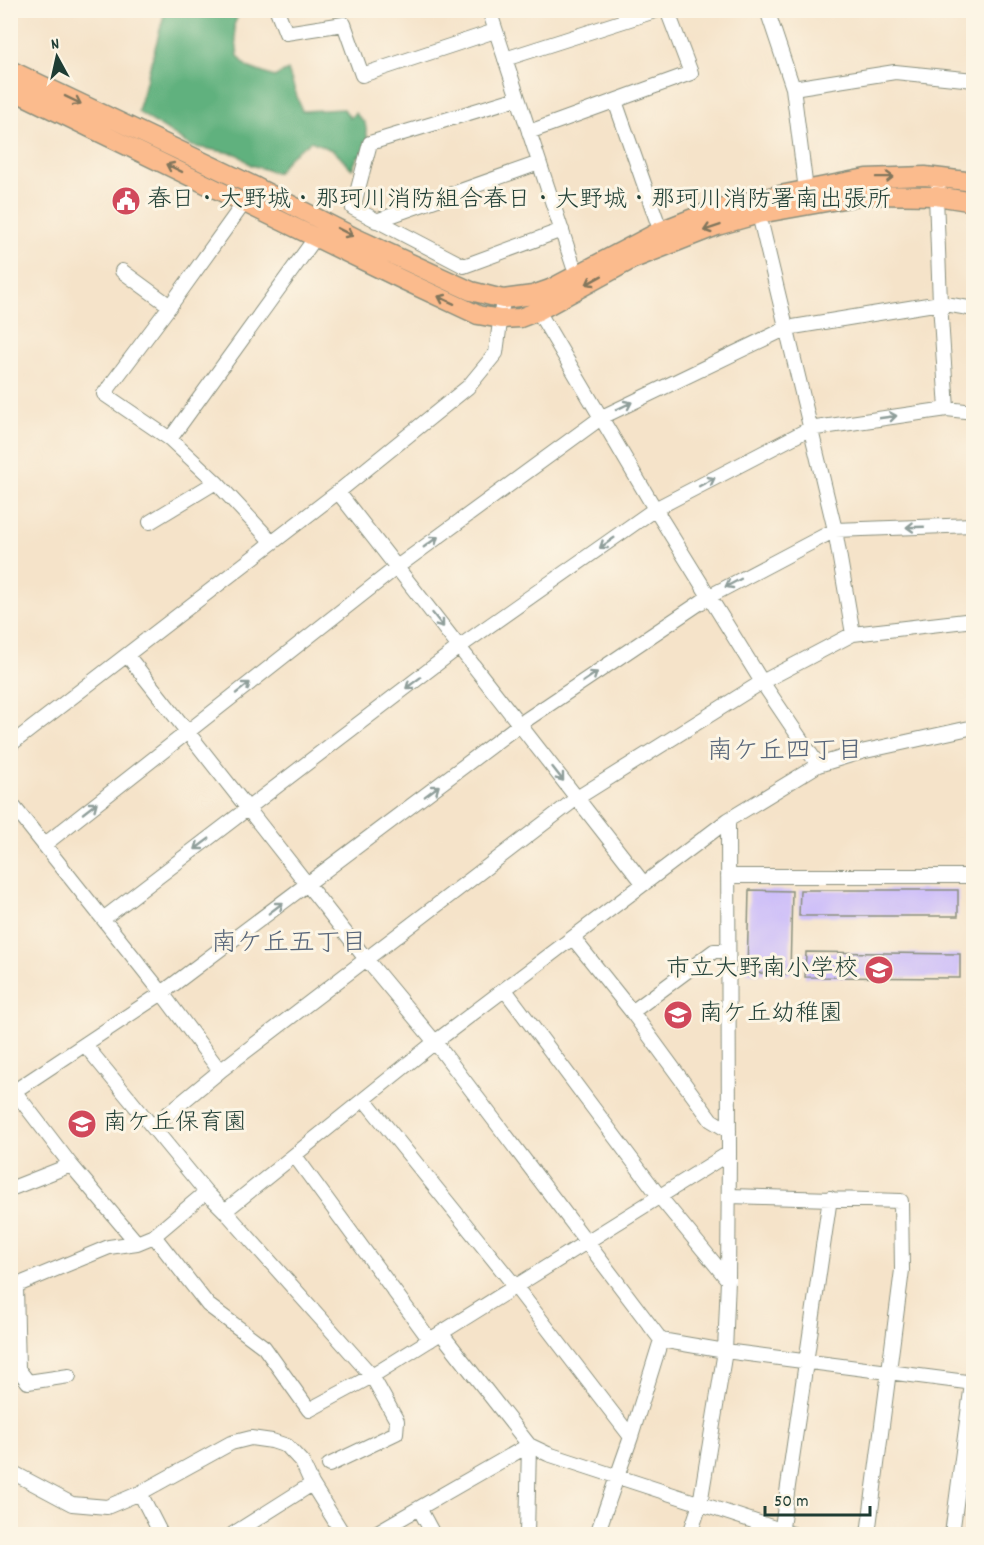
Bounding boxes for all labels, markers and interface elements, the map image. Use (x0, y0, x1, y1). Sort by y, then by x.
north arrow (27, 27, 87, 87)
text: N (50, 33, 61, 57)
one-way arrow (64, 94, 82, 106)
one-way arrow (165, 161, 183, 173)
one-way arrow (874, 172, 894, 183)
place label: 春日・大野城・那珂川消防組合春日・大野城・那珂川消防署南出張所 (147, 184, 891, 218)
public building icon: 春日・大野城・那珂川消防組合春日・大野城・那珂川消防署南出張所 (110, 185, 142, 217)
one-way arrow (703, 224, 722, 235)
one-way arrow (336, 227, 354, 239)
one-way arrow (586, 274, 603, 286)
one-way arrow (438, 294, 456, 306)
one-way arrow (615, 400, 633, 412)
one-way arrow (878, 412, 897, 423)
one-way arrow (698, 476, 715, 488)
one-way arrow (906, 521, 926, 532)
one-way arrow (422, 536, 438, 549)
one-way arrow (600, 537, 616, 549)
one-way arrow (725, 578, 743, 590)
one-way arrow (432, 612, 445, 628)
one-way arrow (581, 671, 598, 683)
one-way arrow (405, 676, 421, 689)
one-way arrow (235, 681, 251, 694)
district label: 南ケ丘四丁目 (707, 734, 863, 771)
one-way arrow (552, 766, 565, 782)
one-way arrow (424, 784, 440, 797)
one-way arrow (82, 802, 98, 815)
one-way arrow (194, 838, 210, 850)
one-way arrow (268, 902, 284, 914)
district label: 南ケ丘五丁目 (211, 926, 367, 963)
place label: 市立大野南小学校 (666, 953, 858, 987)
school or university icon: 市立大野南小学校 (863, 954, 895, 986)
place label: 南ケ丘幼稚園 (699, 998, 843, 1032)
school or university icon: 南ケ丘幼稚園 (662, 999, 694, 1031)
place label: 南ケ丘保育園 (103, 1107, 247, 1141)
school or university icon: 南ケ丘保育園 (66, 1108, 98, 1140)
scale bar (765, 1479, 870, 1517)
text: 50 m (774, 1490, 809, 1515)

